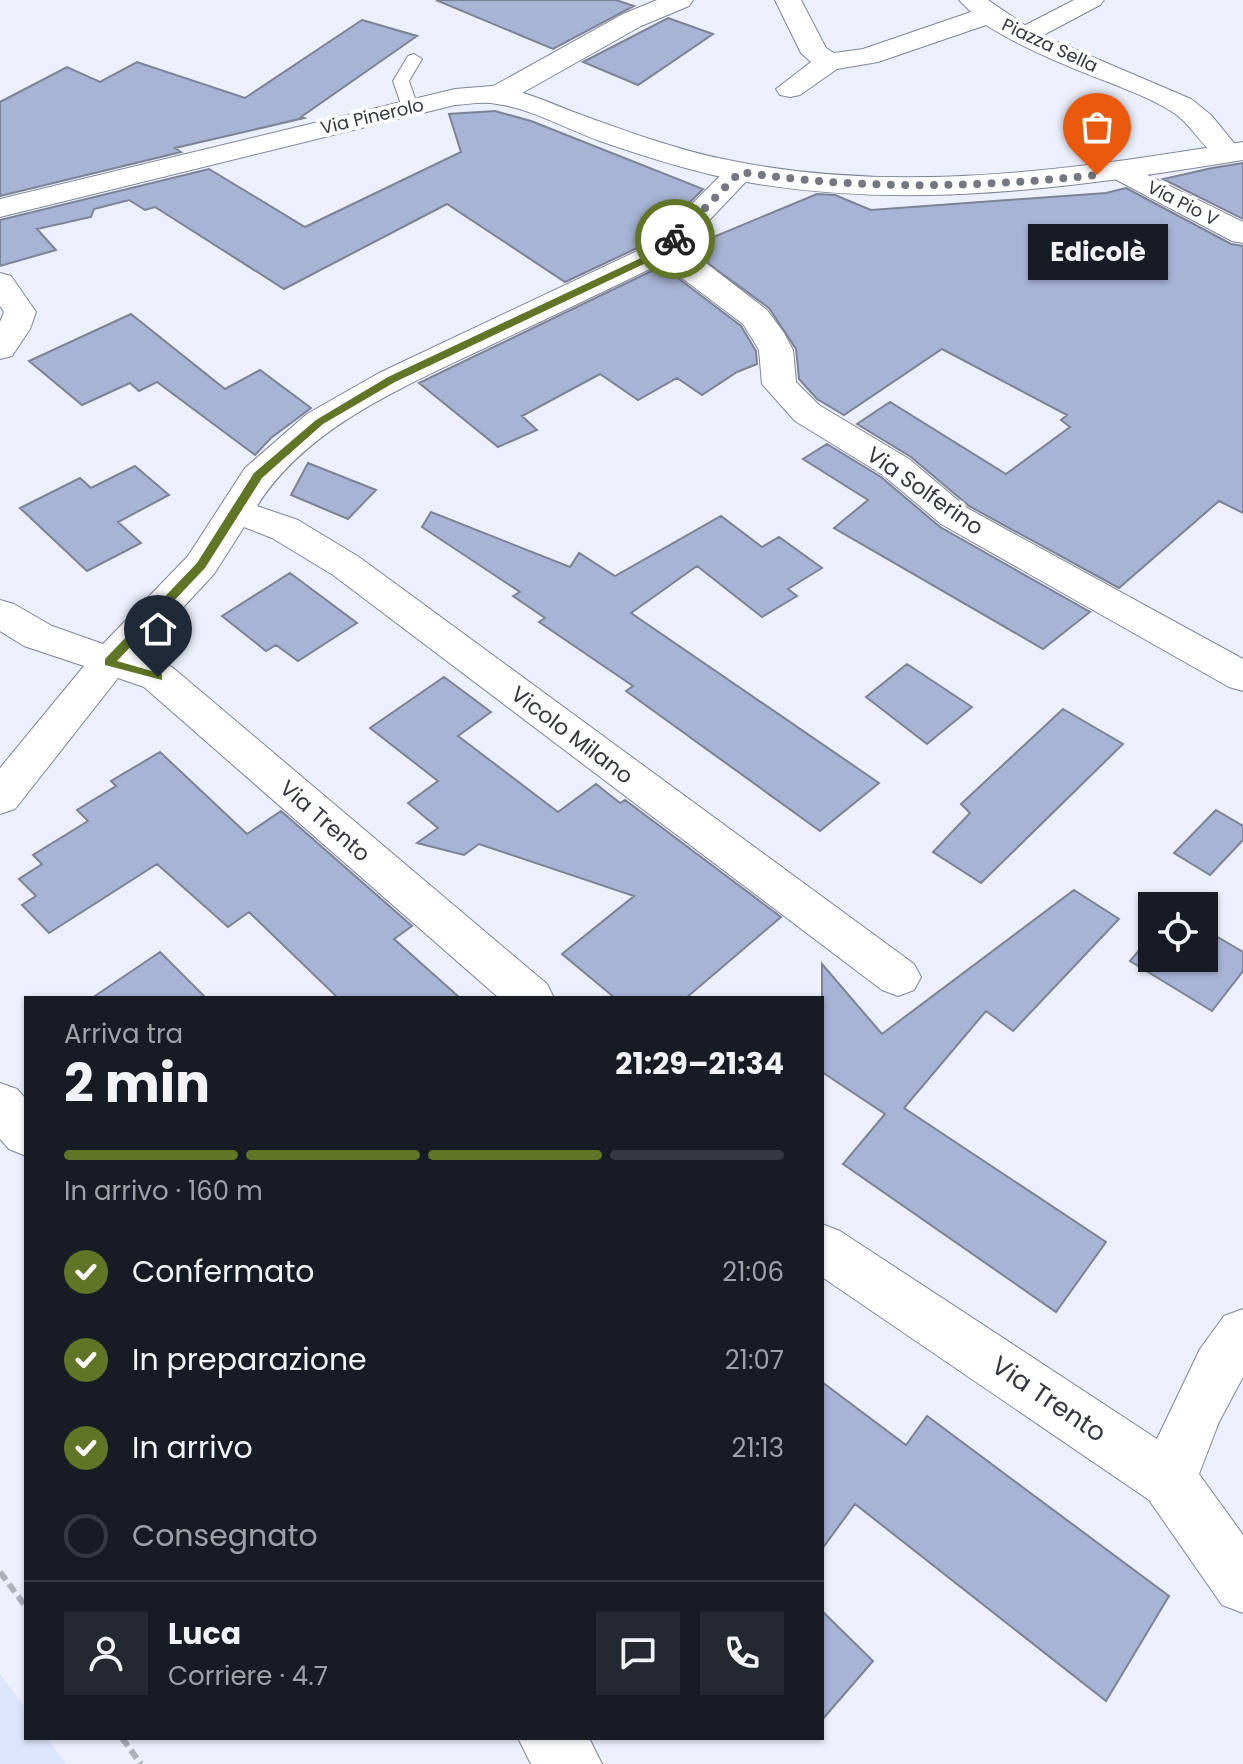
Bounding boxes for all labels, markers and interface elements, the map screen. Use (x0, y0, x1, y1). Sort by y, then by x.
street label: Piazza Sella (998, 12, 1102, 78)
street label: Via Pinerolo (318, 92, 426, 140)
pin (1063, 93, 1131, 175)
icon: bag (1075, 105, 1119, 149)
street label: Via Pio V (1143, 174, 1223, 232)
courier (635, 199, 715, 279)
icon: bike (653, 217, 697, 261)
callout: Edicolè (1027, 223, 1167, 279)
text: Edicolè (1050, 234, 1146, 270)
street label: Via Solferino (860, 439, 990, 543)
pin (124, 595, 192, 677)
icon: home (136, 607, 180, 651)
street label: Vicolo Milano (504, 679, 640, 791)
street label: Via Trento (273, 773, 377, 869)
map controls (1138, 892, 1218, 972)
button: locate (1138, 892, 1218, 972)
text: Arriva tra (64, 1016, 183, 1052)
text: 21:29–21:34 (615, 1042, 784, 1085)
text: 2 min (64, 1047, 210, 1120)
text: In arrivo · 160 m (64, 1173, 263, 1209)
icon: check (64, 1250, 108, 1294)
text: Confermato (132, 1250, 315, 1293)
text: 21:06 (722, 1254, 784, 1290)
icon: check (64, 1338, 108, 1382)
text: In preparazione (132, 1338, 367, 1381)
text: 21:07 (725, 1342, 784, 1378)
street label: Via Trento (985, 1347, 1113, 1451)
icon: check (64, 1426, 108, 1470)
text: In arrivo (132, 1426, 253, 1469)
text: 21:13 (732, 1430, 784, 1466)
text: Consegnato (132, 1514, 318, 1557)
button: person (64, 1611, 148, 1695)
button: chat (596, 1611, 680, 1695)
button: phone (700, 1611, 784, 1695)
text: Luca (168, 1612, 241, 1655)
text: Corriere · 4.7 (168, 1658, 328, 1694)

